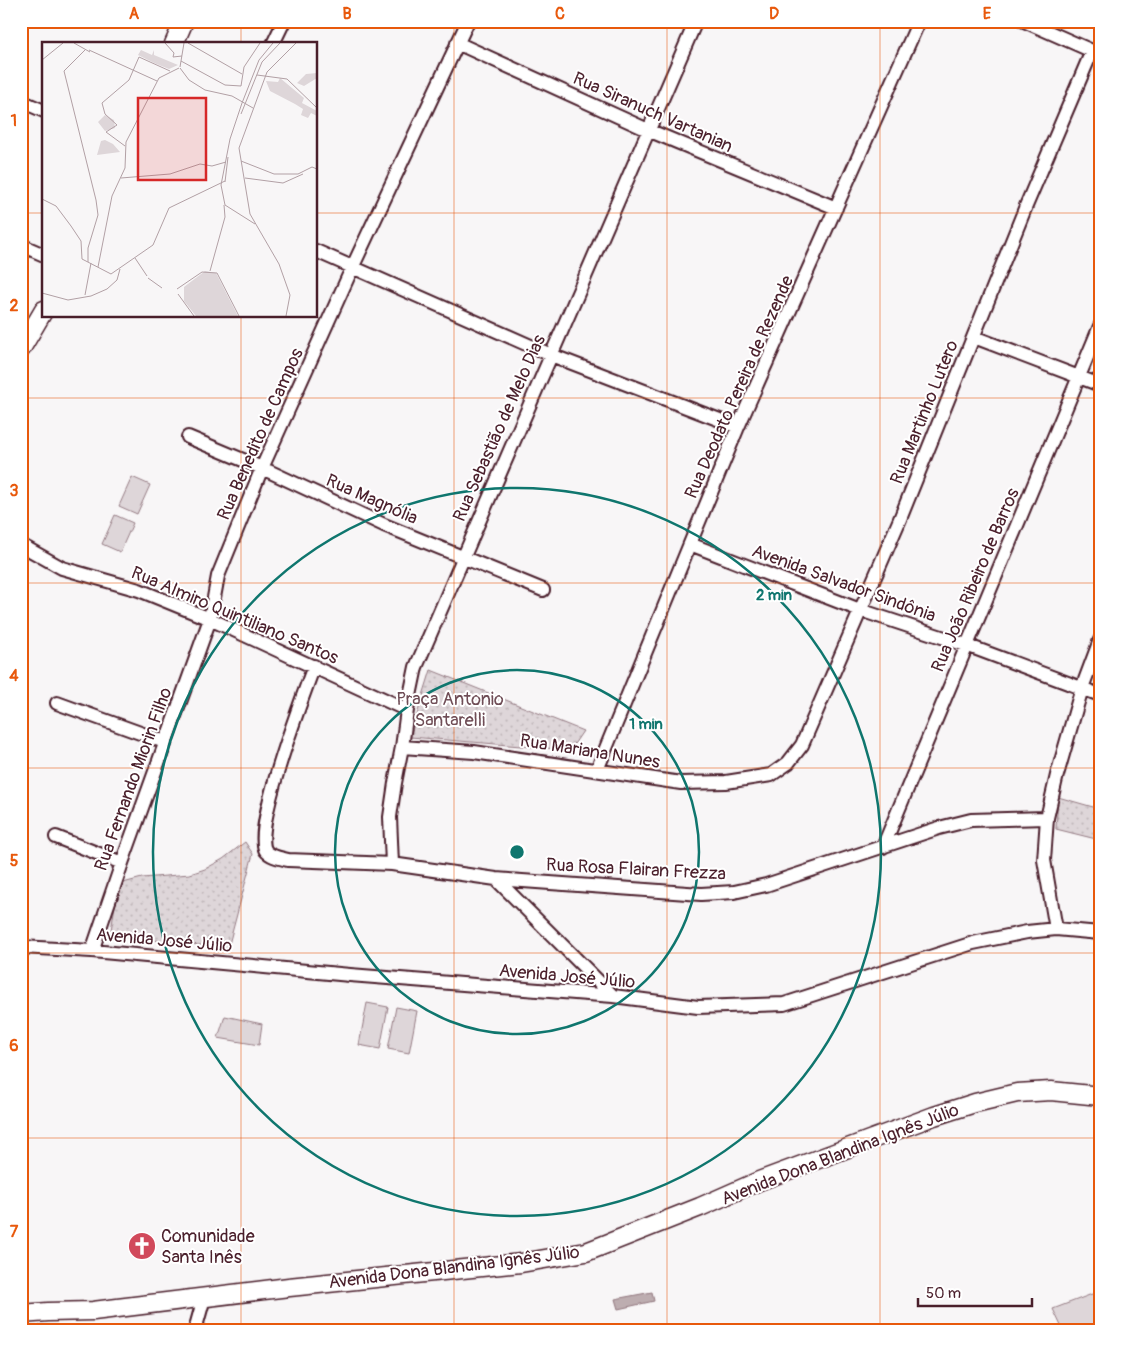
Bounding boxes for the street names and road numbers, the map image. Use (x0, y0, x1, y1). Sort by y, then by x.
street label: Rua Siranuch Vartanian (569, 67, 736, 158)
street label: Rua Deodato Pereira de Rezende (680, 272, 799, 502)
street label: Rua Sebastião de Melo Dias (448, 331, 551, 525)
street label: Rua Martinho Lutero (885, 337, 964, 487)
street label: Rua Benedito de Campos (212, 345, 309, 524)
street label: Rua Magnólia (322, 469, 421, 530)
street label: Rua João Ribeiro de Barros (926, 485, 1025, 676)
street label: Avenida Salvador Sindônia (749, 540, 939, 627)
street label: Rua Almiro Quintiliano Santos (128, 561, 342, 670)
street label: Rua Fernando Miorin Filho (90, 684, 177, 874)
street label: Rua Mariana Nunes (518, 729, 662, 774)
street label: Rua Rosa Flairan Frezza (545, 853, 727, 886)
street label: Avenida José Júlio (95, 923, 233, 958)
street label: Avenida José Júlio (498, 959, 636, 994)
street label: Avenida Dona Blandina Ignês Júlio (718, 1098, 963, 1210)
street label: Avenida Dona Blandina Ignês Júlio (327, 1241, 581, 1294)

